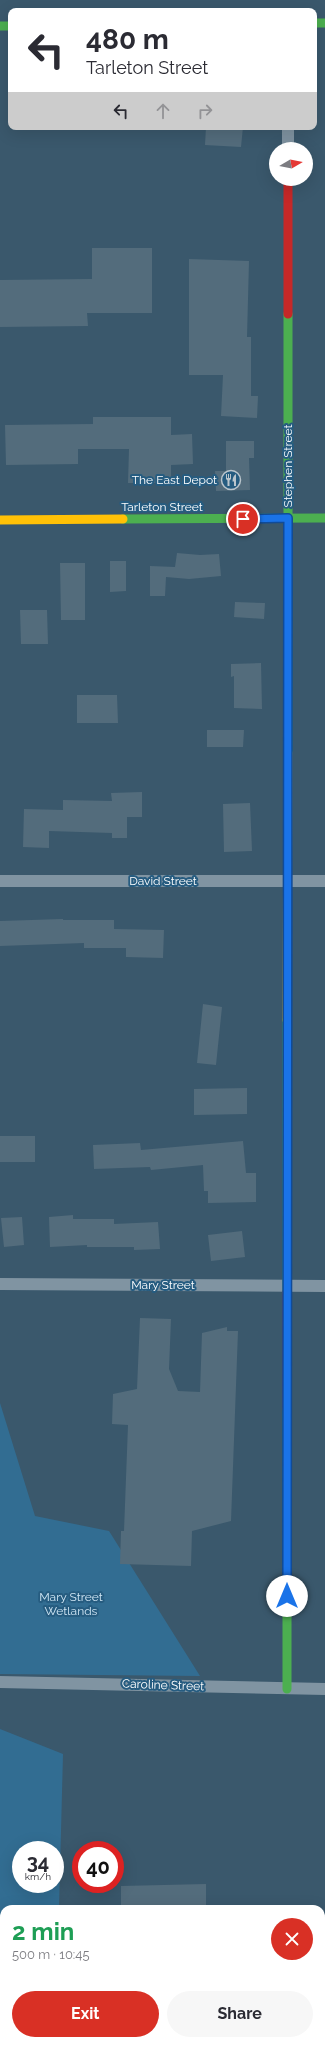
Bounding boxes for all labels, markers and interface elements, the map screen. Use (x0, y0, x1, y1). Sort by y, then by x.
text: 480 m (86, 23, 169, 56)
icon: left (20, 24, 72, 76)
text: Tarleton Street (86, 57, 208, 78)
icon: left (110, 100, 132, 122)
icon: ahead (152, 100, 174, 122)
icon: right (194, 100, 216, 122)
north arrow (269, 142, 313, 186)
map controls (269, 142, 313, 186)
street label: Stephen Street (281, 425, 295, 507)
restaurant icon: The East Depot (220, 469, 242, 491)
place label: The East Depot (132, 473, 217, 487)
street label: Tarleton Street (121, 500, 203, 514)
pin (226, 502, 260, 536)
icon: arrive (232, 508, 254, 530)
street label: David Street (129, 874, 197, 888)
street label: Mary Street (131, 1278, 195, 1292)
position arrow (266, 1575, 308, 1617)
park label: Mary Street Wetlands (39, 1590, 103, 1618)
street label: Caroline Street (122, 1677, 204, 1693)
speed limit sign: 40 (72, 1841, 124, 1893)
text: 34 (27, 1850, 49, 1874)
text: km/h (25, 1871, 51, 1882)
text: 2 min (12, 1917, 74, 1946)
button: close (271, 1918, 313, 1960)
text: 500 m · 10:45 (12, 1947, 90, 1962)
button: Exit (12, 1991, 159, 2037)
button: Share (167, 1991, 313, 2037)

